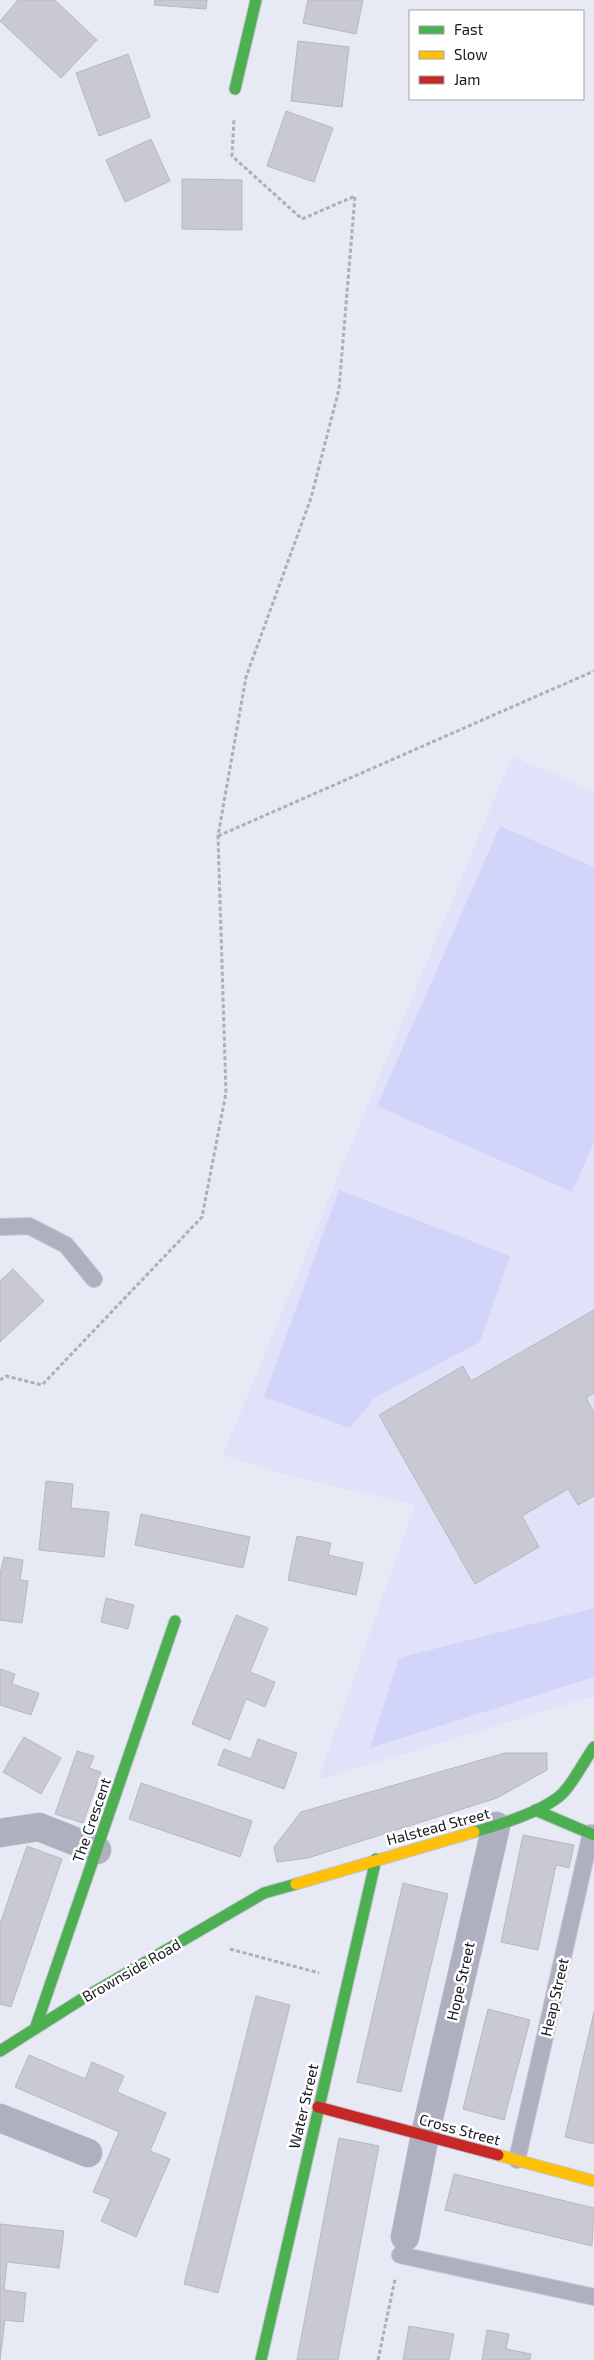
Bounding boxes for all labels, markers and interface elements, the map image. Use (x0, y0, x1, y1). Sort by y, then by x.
legend (409, 10, 584, 100)
text: Fast (454, 20, 484, 38)
text: Slow (454, 45, 488, 63)
text: Jam (454, 70, 480, 88)
street label: The Crescent (68, 1775, 114, 1865)
street label: Halstead Street (384, 1804, 492, 1848)
street label: Brownside Road (79, 1935, 183, 2005)
street label: Hope Street (442, 1940, 478, 2022)
street label: Heap Street (536, 1956, 572, 2038)
street label: Water Street (284, 2061, 322, 2150)
street label: Cross Street (418, 2110, 503, 2149)

